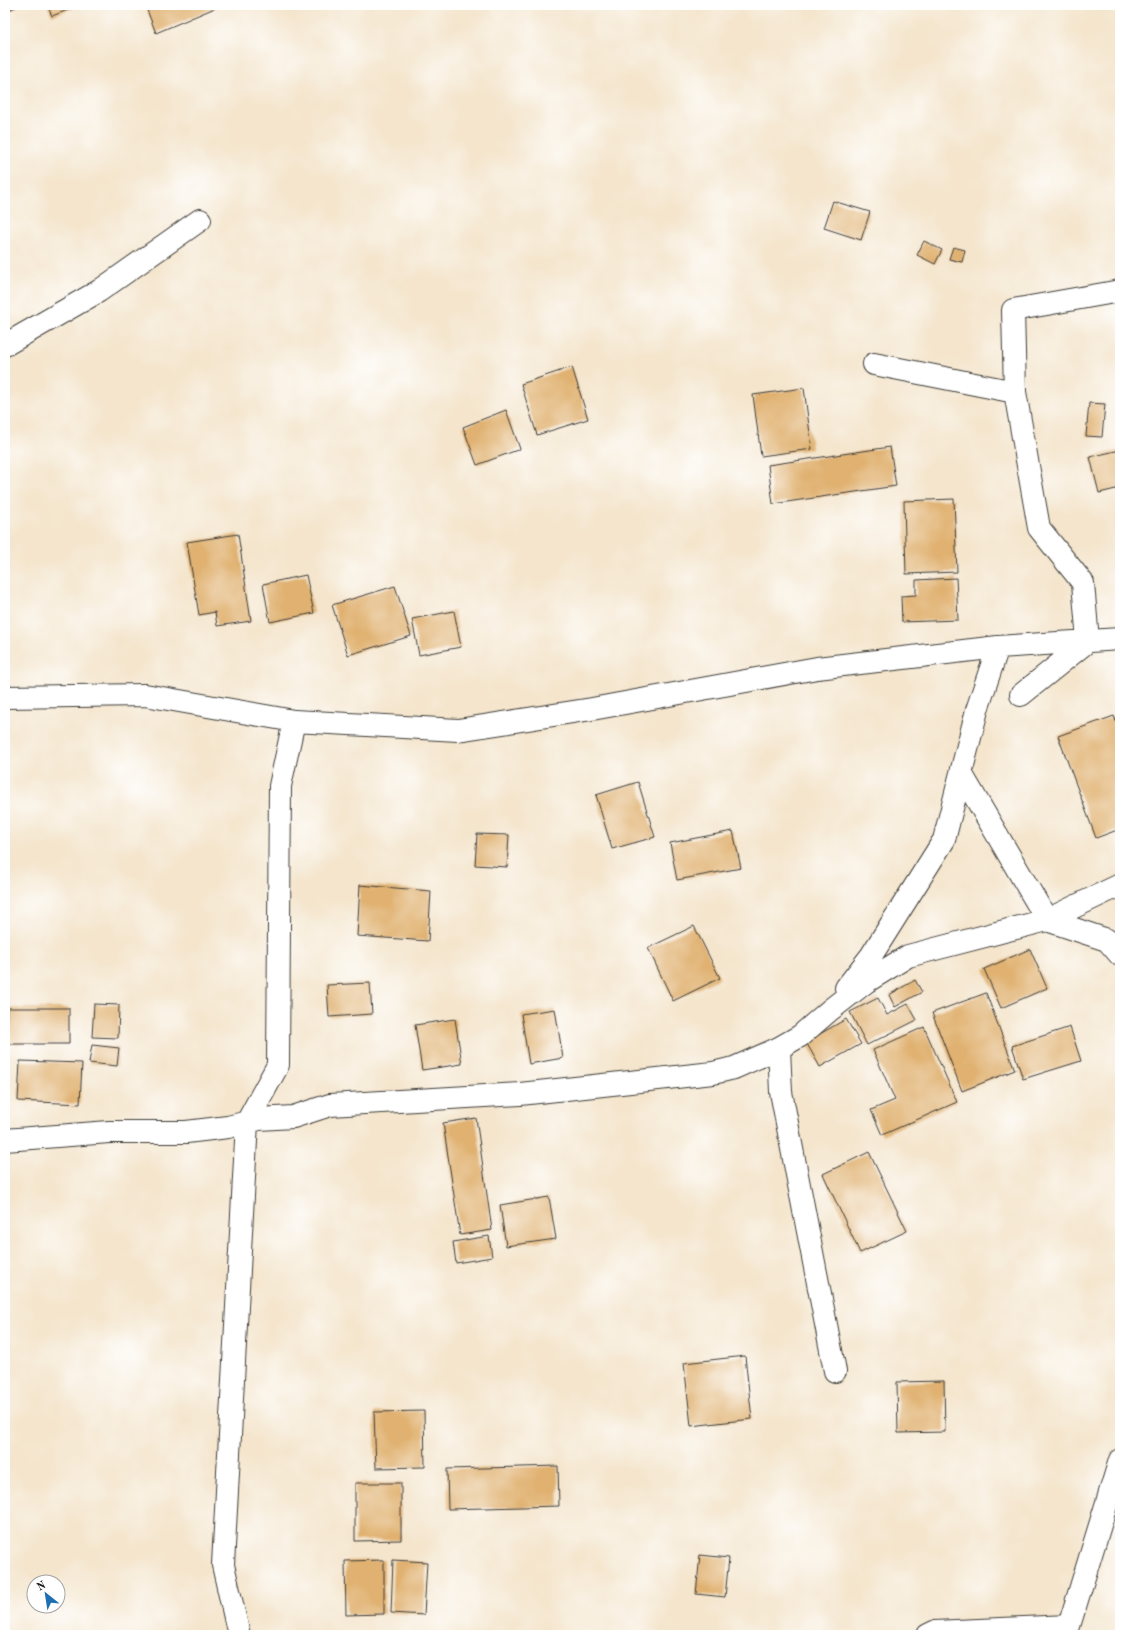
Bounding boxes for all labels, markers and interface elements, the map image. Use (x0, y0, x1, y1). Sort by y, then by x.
north arrow (26, 1574, 66, 1614)
text: N (35, 1579, 49, 1594)

